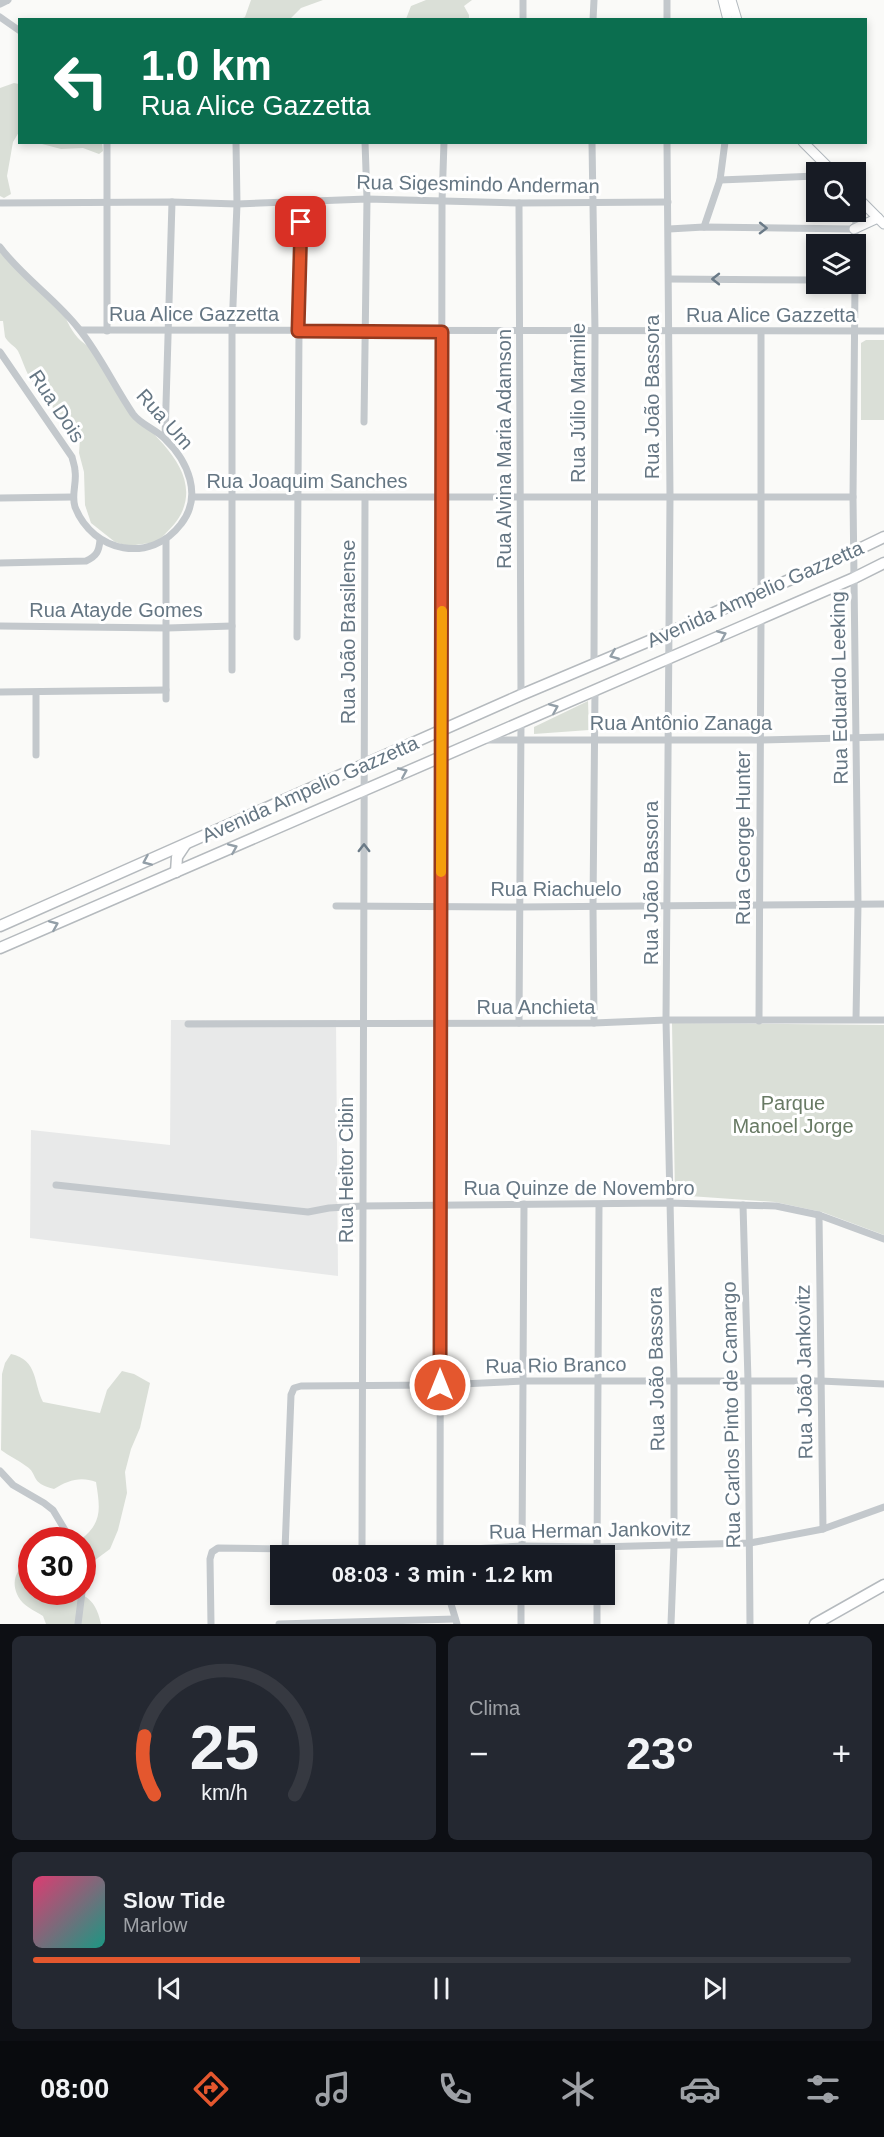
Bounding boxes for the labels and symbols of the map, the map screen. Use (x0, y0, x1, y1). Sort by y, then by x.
street label: Rua Sigesmindo Anderman (356, 171, 600, 197)
pin (275, 196, 326, 247)
one-way arrow (758, 221, 767, 234)
one-way arrow (711, 273, 720, 285)
street label: Rua Alice Gazzetta (109, 303, 280, 325)
street label: Rua Alice Gazzetta (686, 304, 857, 326)
street label: Rua João Bassora (641, 314, 663, 479)
street label: Rua Júlio Marmile (567, 323, 589, 483)
street label: Rua Alvina Maria Adamson (493, 329, 515, 569)
street label: Rua Dois (25, 366, 89, 446)
street label: Rua Um (132, 384, 198, 454)
street label: Rua Joaquim Sanches (206, 470, 408, 492)
street label: Avenida Ampelio Gazzetta (644, 536, 867, 652)
street label: Rua João Brasilense (337, 540, 359, 724)
street label: Rua Eduardo Leeking (826, 591, 852, 785)
street label: Rua Atayde Gomes (29, 599, 203, 621)
one-way arrow (715, 630, 726, 642)
one-way arrow (609, 648, 620, 660)
one-way arrow (547, 703, 558, 715)
street label: Rua Antônio Zanaga (590, 712, 773, 734)
street label: Avenida Ampelio Gazzetta (199, 731, 422, 847)
street label: Rua George Hunter (732, 750, 754, 925)
one-way arrow (397, 767, 408, 779)
street label: Rua João Bassora (640, 800, 662, 965)
one-way arrow (226, 843, 237, 855)
one-way arrow (358, 843, 370, 852)
one-way arrow (143, 854, 154, 866)
street label: Rua Riachuelo (490, 878, 622, 900)
one-way arrow (47, 920, 58, 932)
street label: Rua Anchieta (477, 996, 596, 1018)
park label: Parque Manoel Jorge (732, 1092, 854, 1137)
street label: Rua Heitor Cibin (335, 1097, 357, 1243)
street label: Rua Quinze de Novembro (463, 1177, 695, 1199)
street label: Rua Carlos Pinto de Camargo (718, 1281, 744, 1549)
street label: Rua João Jankovitz (791, 1285, 817, 1459)
street label: Rua João Bassora (644, 1286, 668, 1451)
position arrow (408, 1353, 472, 1417)
street label: Rua Rio Branco (485, 1353, 627, 1377)
street label: Rua Herman Jankovitz (489, 1517, 691, 1543)
speed limit sign: 30 (18, 1527, 96, 1605)

